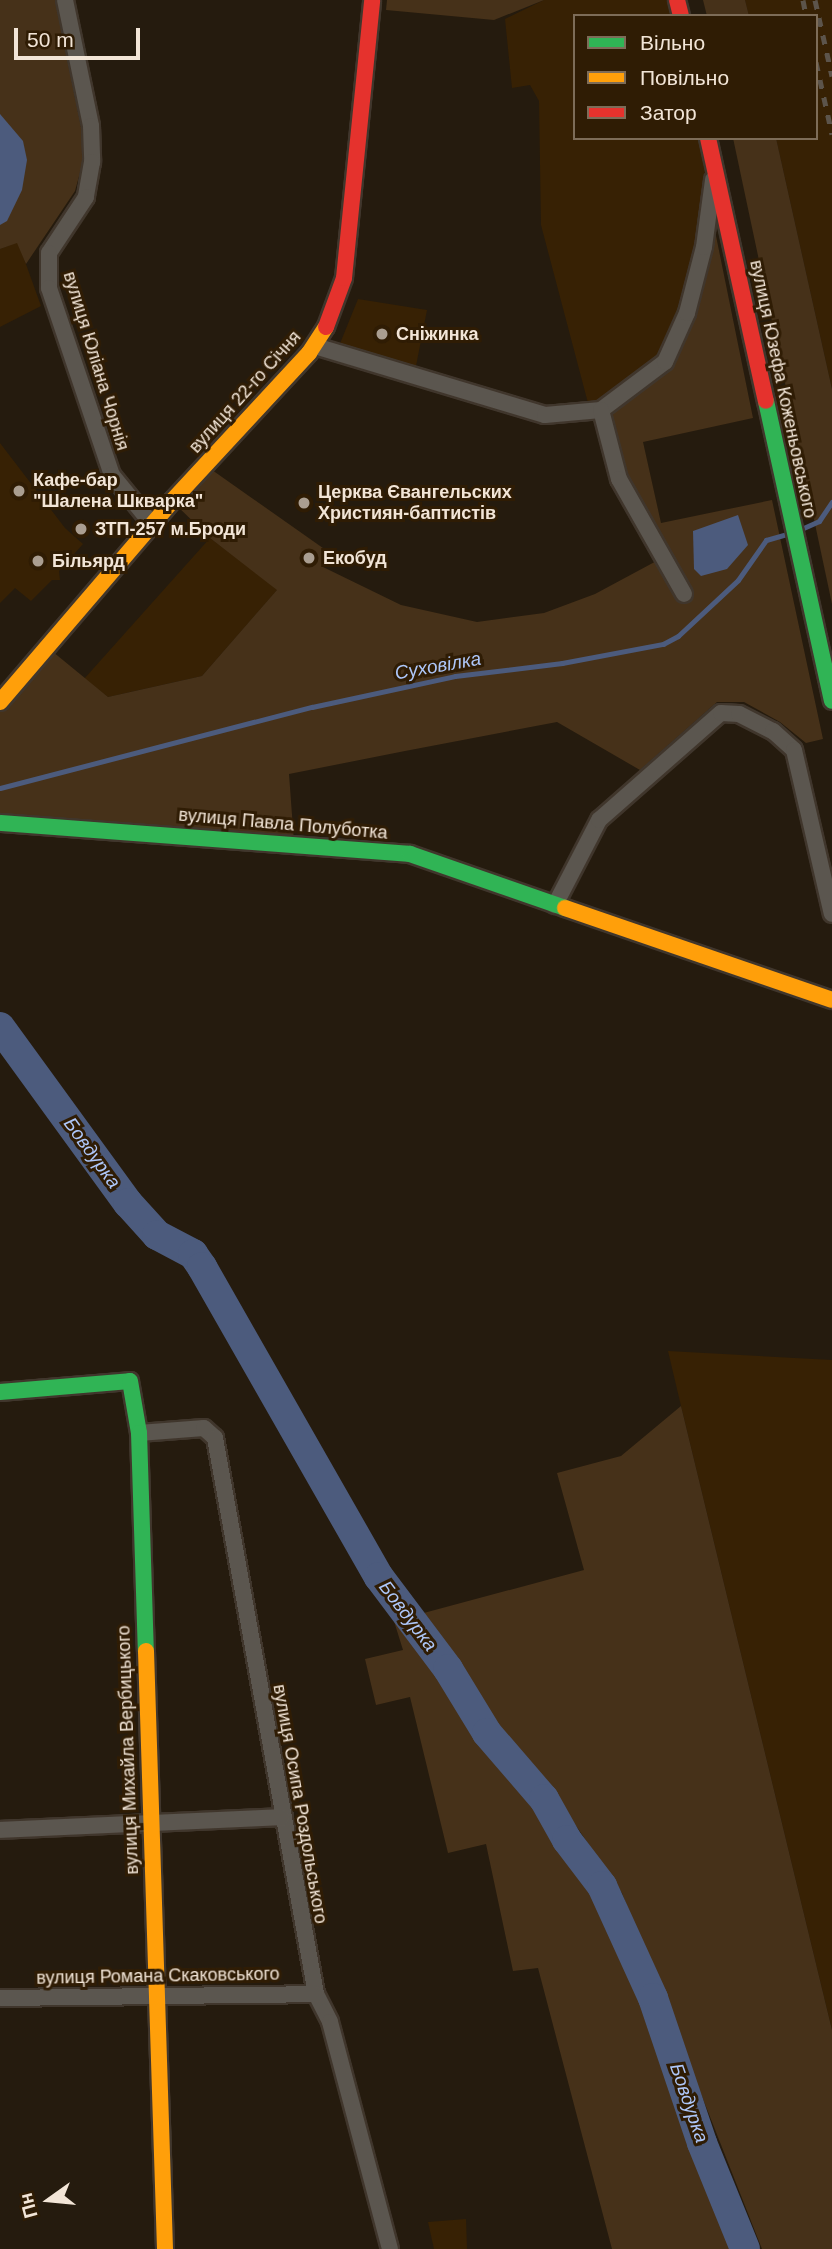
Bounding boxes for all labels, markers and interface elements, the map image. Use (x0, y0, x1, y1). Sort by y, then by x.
scale bar (18, 14, 144, 58)
legend (573, 14, 818, 140)
text: 50 m (27, 28, 74, 51)
text: Вільно (640, 31, 705, 54)
text: Повільно (640, 66, 729, 89)
text: Затор (640, 101, 697, 124)
street label: вулиця Юзефа Коженьовського (745, 258, 821, 520)
street label: вулиця Юліана Чорнія (58, 269, 134, 453)
place label: Сніжинка (396, 323, 479, 345)
marker: Сніжинка (374, 326, 390, 342)
street label: вулиця 22-го Січня (185, 327, 305, 457)
place label: Кафе-бар "Шалена Шкварка" (33, 470, 203, 512)
place label: Церква Євангельских Християн-баптистів (318, 482, 512, 524)
marker: Кафе-бар "Шалена Шкварка" (11, 483, 27, 499)
marker: Церква Євангельских Християн-баптистів (296, 495, 312, 511)
place label: ЗТП-257 м.Броди (95, 518, 246, 540)
marker: ЗТП-257 м.Броди (73, 521, 89, 537)
place label: Екобуд (323, 547, 387, 569)
place label: Більярд (52, 550, 125, 572)
marker: Екобуд (301, 550, 317, 566)
marker: Більярд (30, 553, 46, 569)
water label: Суховілка (393, 647, 483, 685)
street label: вулиця Павла Полуботка (178, 804, 388, 844)
water label: Бовдурка (59, 1113, 125, 1193)
water label: Бовдурка (374, 1576, 442, 1656)
street label: вулиця Михайла Вербицького (113, 1625, 143, 1875)
street label: вулиця Осипа Роздольського (268, 1683, 332, 1925)
street label: вулиця Романа Скаковського (36, 1963, 280, 1989)
water label: Бовдурка (665, 2060, 713, 2146)
north arrow (14, 2165, 84, 2235)
text: Пн (15, 2191, 42, 2220)

